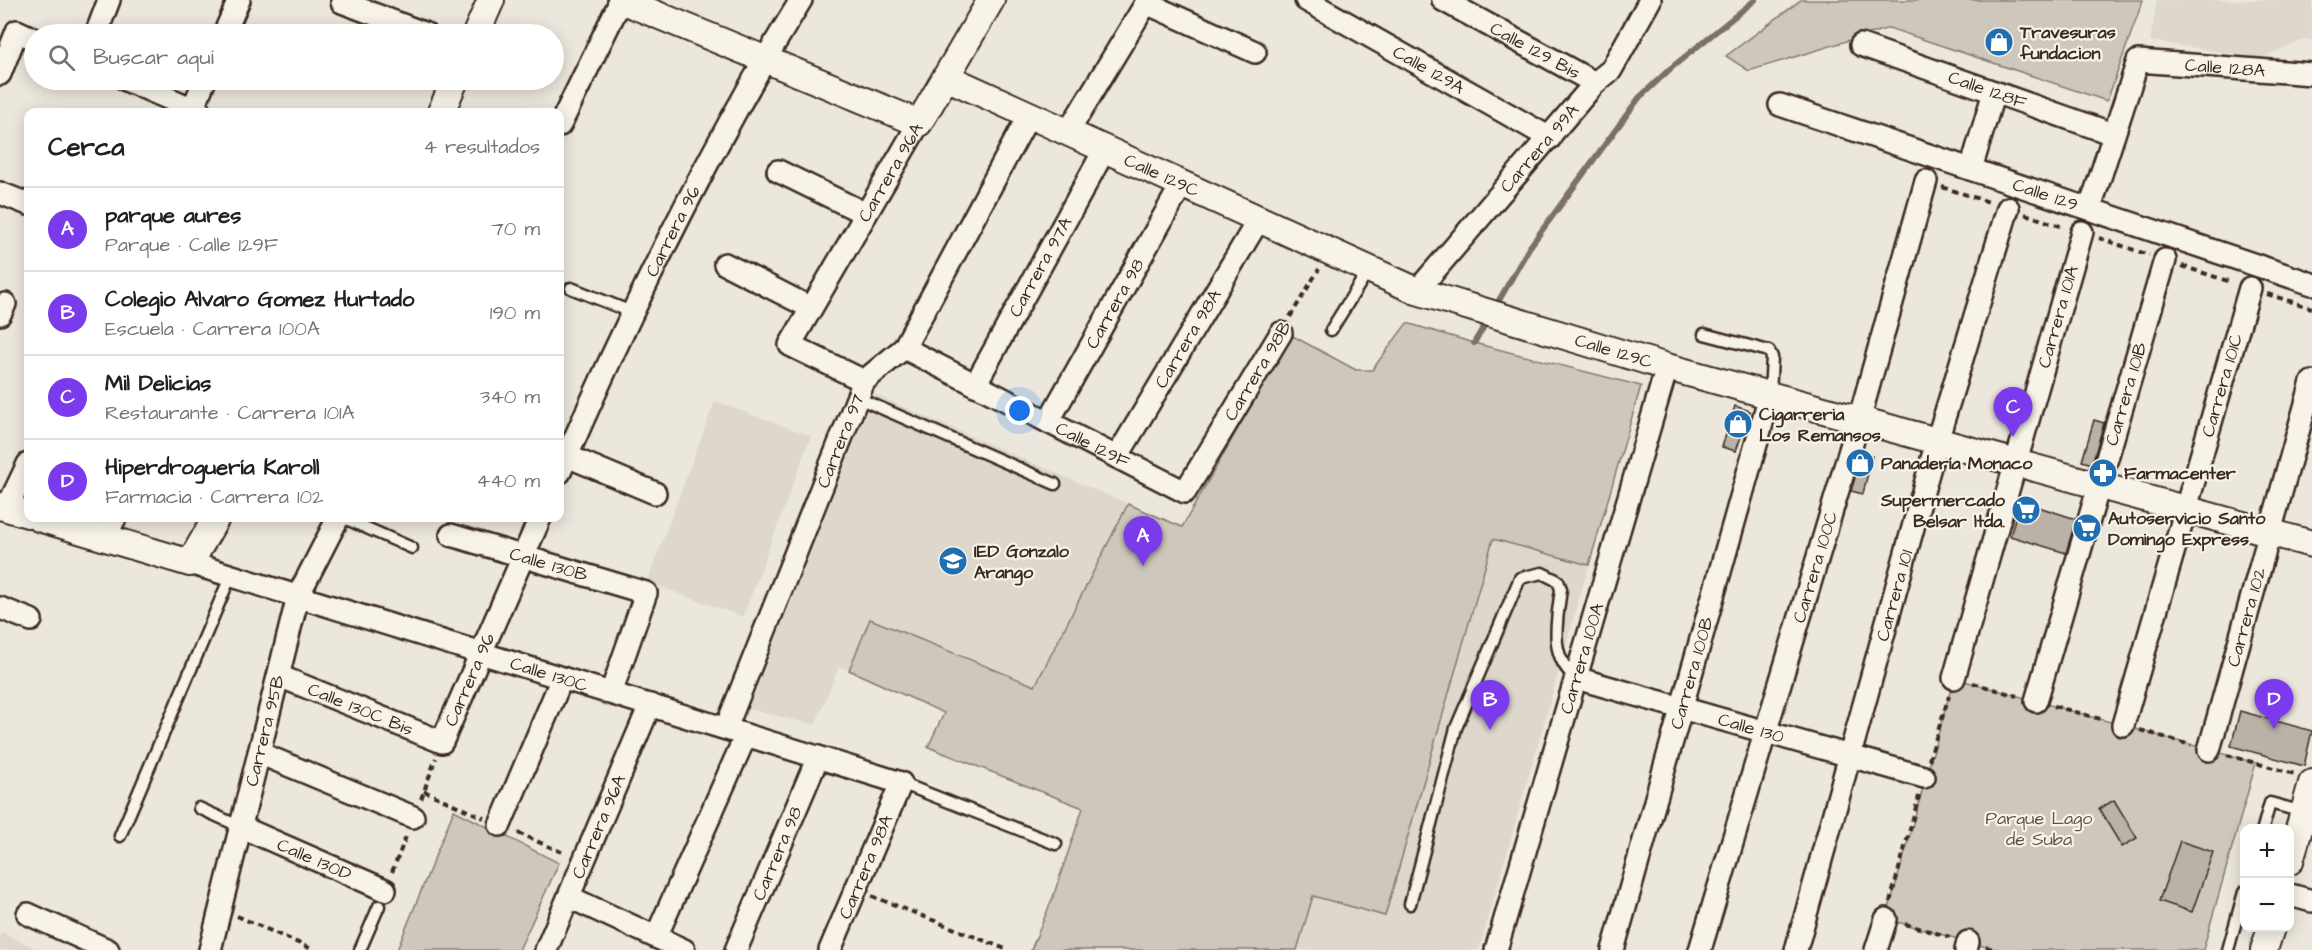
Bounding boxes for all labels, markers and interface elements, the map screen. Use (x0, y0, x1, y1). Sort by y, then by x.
street label: Calle 129 Bis (1486, 16, 1585, 85)
place label: Travesuras fundacion (2019, 20, 2116, 66)
search box (24, 24, 564, 90)
shop icon: Travesuras fundacion (1983, 26, 2015, 58)
street label: Calle 129A (1388, 39, 1470, 100)
icon: search (45, 41, 78, 74)
text: Buscar aquí (93, 42, 214, 73)
street label: Calle 128A (2184, 52, 2267, 83)
street label: Calle 128F (1945, 64, 2030, 115)
street label: Carrera 99A (1494, 98, 1585, 198)
street label: Carrera 96A (852, 118, 929, 227)
text: Cerca (48, 129, 125, 165)
text: 4 resultados (423, 133, 540, 161)
street label: Calle 129C (1120, 147, 1204, 203)
street label: Calle 129 (2009, 172, 2081, 217)
street label: Carrera 96 (639, 181, 706, 281)
text: parque aures (105, 200, 241, 231)
street label: Carrera 97A (1002, 212, 1078, 321)
text: A (61, 215, 74, 243)
text: 70 m (492, 215, 540, 243)
text: Parque · Calle 129F (105, 231, 278, 259)
street label: Carrera 98 (1079, 254, 1150, 353)
street label: Carrera 101A (2031, 262, 2084, 371)
text: Colegio Alvaro Gomez Hurtado (105, 284, 414, 315)
street label: Carrera 98A (1148, 284, 1227, 393)
text: B (60, 299, 75, 327)
text: 190 m (490, 299, 540, 327)
text: Escuela · Carrera 100A (105, 315, 320, 343)
street label: Carrera 98B (1218, 316, 1298, 426)
street label: Calle 129C (1572, 327, 1656, 375)
street label: Carrera 101C (2195, 330, 2249, 440)
street label: Carrera 101B (2099, 339, 2153, 449)
text: Mil Delicias (105, 368, 211, 399)
text: C (60, 383, 75, 411)
text: 340 m (480, 383, 540, 411)
pin: C (1994, 388, 2032, 437)
street label: Carrera 97 (810, 390, 870, 492)
your location (1005, 396, 1034, 425)
text: Restaurante · Carrera 101A (105, 399, 354, 427)
place label: Cigarreria Los Remansos (1759, 402, 1881, 448)
shop icon: Cigarreria Los Remansos (1722, 408, 1754, 440)
street label: Calle 129F (1051, 415, 1134, 474)
shop icon: Panadería Monaco (1844, 447, 1876, 479)
place label: Panadería Monaco (1881, 451, 2033, 476)
text: Hiperdroguería Karoll (105, 452, 320, 483)
pharmacy icon: Farmacenter (2087, 457, 2119, 489)
place label: Farmacenter (2124, 461, 2236, 486)
text: D (61, 467, 74, 495)
text: 440 m (477, 467, 540, 495)
text: Farmacia · Carrera 102 (105, 483, 324, 511)
place label: Supermercado Belsar ltda. (1880, 488, 2006, 534)
supermarket icon: Supermercado Belsar ltda. (2010, 494, 2042, 526)
place label: Autoservicio Santo Domingo Express (2108, 506, 2266, 553)
street label: Carrera 100C (1786, 508, 1844, 626)
supermarket icon: Autoservicio Santo Domingo Express (2071, 512, 2103, 544)
pin: A (1124, 516, 1162, 566)
place label: IED Gonzalo Arango (974, 539, 1070, 586)
street label: Calle 130B (507, 541, 591, 588)
school or university icon: IED Gonzalo Arango (937, 545, 969, 577)
street label: Carrera 101 (1870, 547, 1919, 644)
street label: Carrera 102 (2220, 564, 2272, 670)
street label: Carrera 100A (1553, 599, 1610, 717)
street label: Carrera 100B (1664, 614, 1719, 732)
street label: Carrera 96 (438, 629, 501, 730)
street label: Calle 130C (507, 650, 591, 698)
street label: Carrera 95B (239, 672, 290, 789)
street label: Calle 130C Bis (304, 676, 417, 742)
pin: B (1470, 680, 1510, 730)
pin: D (2254, 680, 2294, 729)
street label: Calle 130 (1715, 707, 1787, 749)
street label: Carrera 96A (565, 770, 632, 883)
street label: Carrera 98 (746, 802, 808, 904)
park label: Parque Lago de Suba (1986, 806, 2092, 852)
street label: Carrera 98A (833, 810, 899, 923)
map controls (2240, 824, 2294, 932)
button: + (2240, 824, 2294, 878)
street label: Calle 130D (273, 832, 356, 887)
button: − (2240, 878, 2294, 932)

